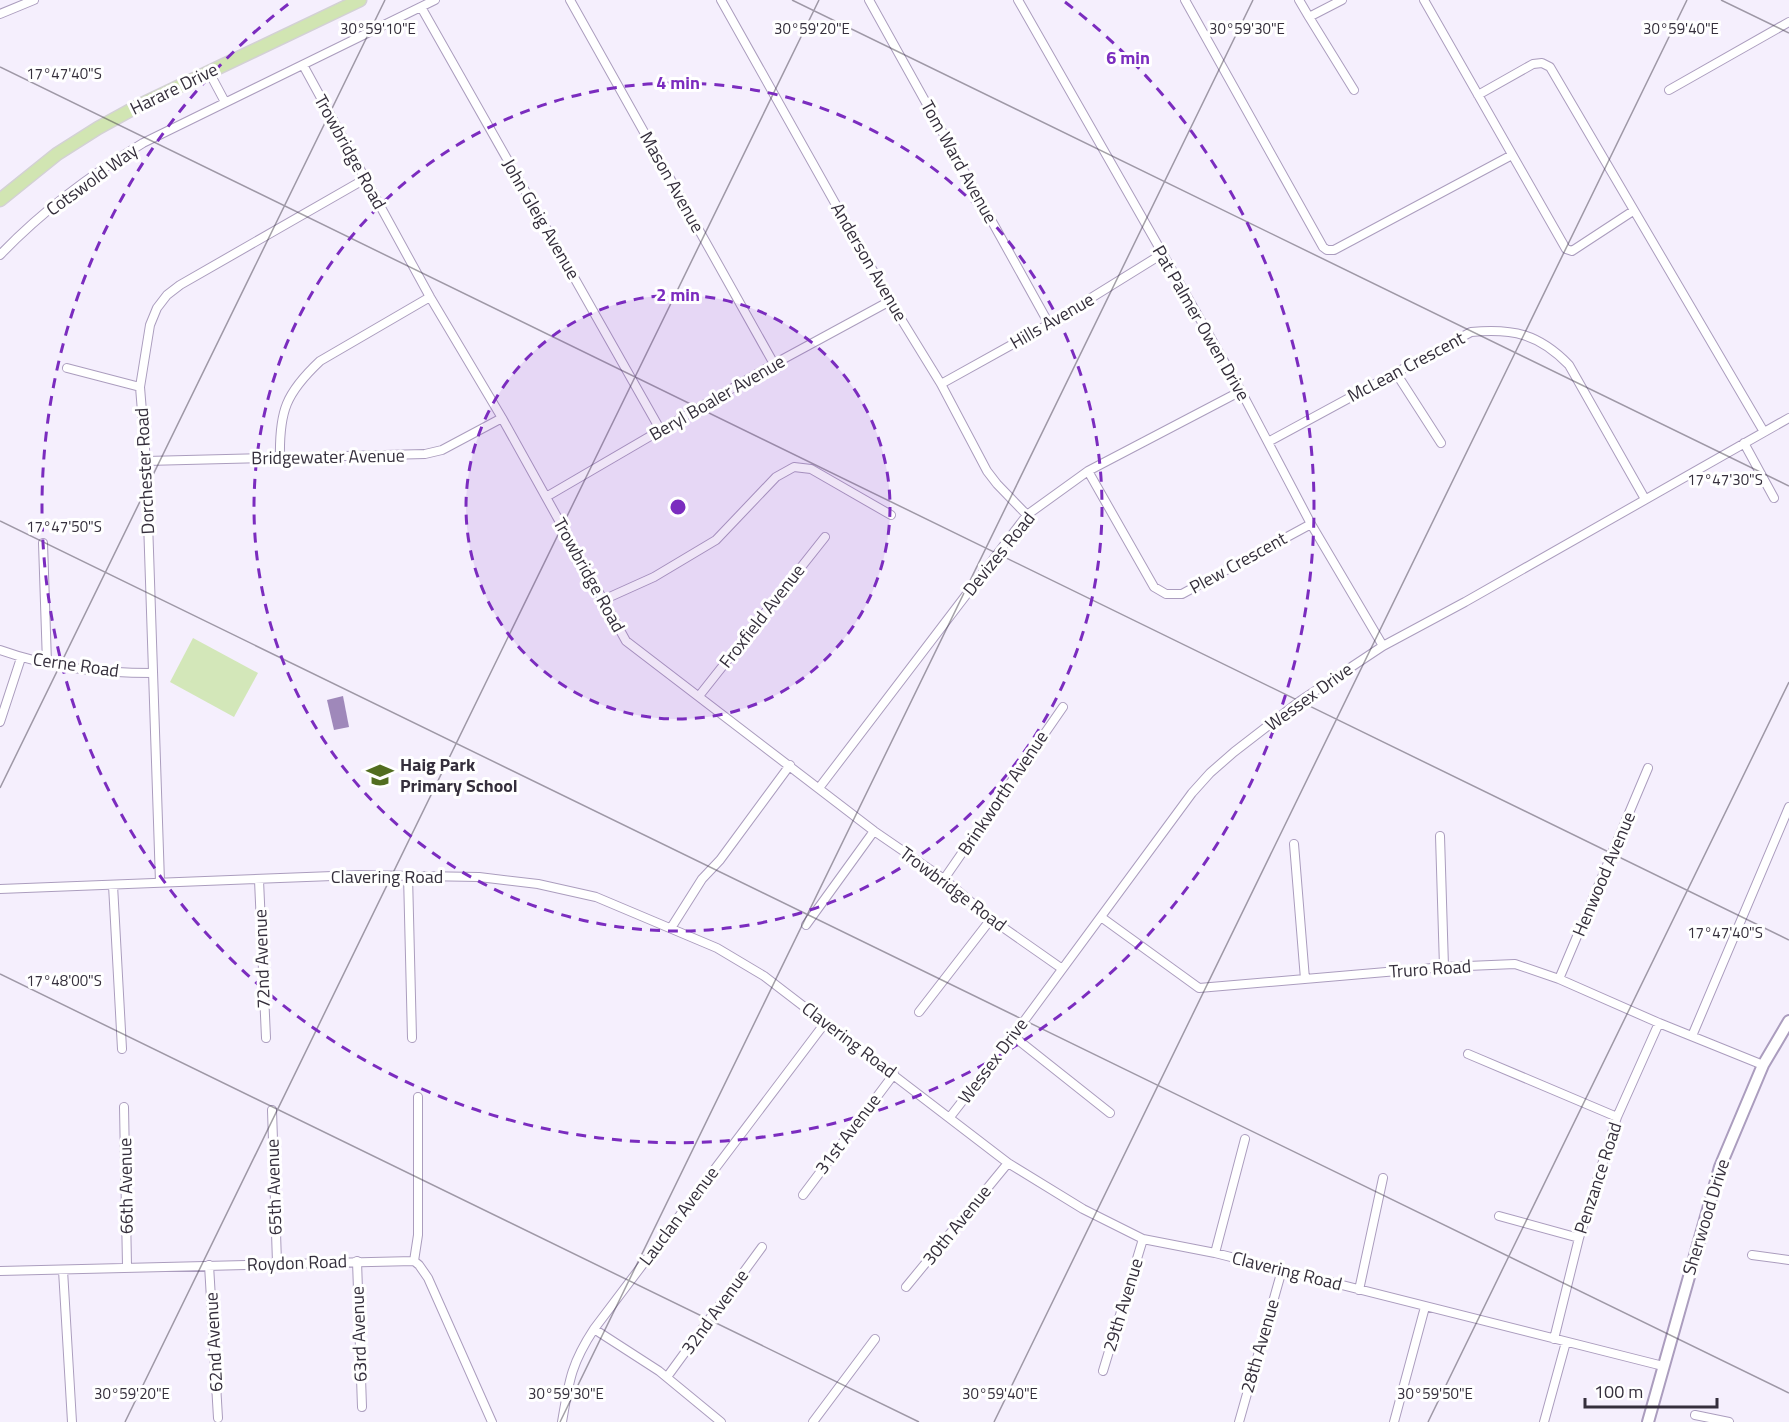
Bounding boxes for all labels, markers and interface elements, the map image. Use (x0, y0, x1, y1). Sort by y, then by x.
text: 30°59'10"E (340, 17, 416, 40)
text: 30°59'20"E (774, 17, 850, 40)
text: 30°59'30"E (1209, 17, 1285, 40)
text: 30°59'40"E (1643, 17, 1719, 40)
text: 6 min (1106, 44, 1150, 71)
street label: Harare Drive (125, 56, 222, 121)
text: 17°47'40"S (26, 62, 102, 85)
text: 4 min (656, 69, 700, 96)
street label: Trowbridge Road (308, 89, 393, 214)
street label: Tom Ward Avenue (914, 95, 1004, 228)
street label: Mason Avenue (633, 126, 711, 237)
street label: Cotswold Way (40, 137, 143, 222)
street label: John Gleig Avenue (496, 153, 587, 284)
street label: Anderson Avenue (824, 197, 914, 326)
street label: Pat Palmer Owen Drive (1146, 240, 1257, 406)
text: 2 min (656, 281, 700, 308)
street label: Hills Avenue (1005, 286, 1099, 356)
street label: McLean Crescent (1342, 324, 1470, 409)
street label: Beryl Boaler Avenue (644, 348, 790, 447)
street label: Dorchester Road (128, 407, 161, 535)
street label: Bridgewater Avenue (251, 442, 405, 471)
text: 17°47'30"S (1687, 468, 1763, 491)
centre of rings (668, 497, 688, 517)
street label: Devizes Road (956, 506, 1041, 602)
street label: Trowbridge Road (547, 512, 632, 637)
text: 17°47'50"S (26, 515, 102, 538)
street label: Plew Crescent (1184, 524, 1292, 600)
street label: Froxfield Avenue (712, 558, 811, 673)
street label: Cerne Road (31, 645, 121, 684)
street label: Wessex Drive (1260, 656, 1358, 737)
street label: Brinkworth Avenue (951, 725, 1054, 860)
place label: Haig Park Primary School (400, 751, 518, 799)
school or university icon: Haig Park Primary School (365, 760, 395, 790)
street label: Henwood Avenue (1565, 807, 1642, 940)
street label: Trowbridge Road (894, 839, 1012, 938)
street label: Clavering Road (331, 863, 443, 890)
street label: 72nd Avenue (246, 909, 277, 1009)
text: 17°47'40"S (1687, 921, 1763, 944)
street label: Truro Road (1388, 952, 1472, 985)
text: 17°48'00"S (26, 969, 102, 992)
street label: Clavering Road (796, 995, 902, 1084)
street label: Wessex Drive (951, 1012, 1034, 1110)
street label: 31st Avenue (808, 1088, 887, 1180)
street label: Penzance Road (1567, 1119, 1628, 1237)
street label: 66th Avenue (111, 1138, 140, 1234)
street label: 65th Avenue (258, 1138, 289, 1236)
street label: Sherwood Drive (1675, 1155, 1736, 1278)
street label: Lauclan Avenue (632, 1160, 725, 1271)
street label: 30th Avenue (916, 1179, 997, 1271)
street label: Clavering Road (1229, 1244, 1345, 1297)
street label: Roydon Road (246, 1247, 348, 1278)
street label: 29th Avenue (1096, 1255, 1150, 1355)
street label: 32nd Avenue (674, 1263, 755, 1360)
street label: 63rd Avenue (343, 1286, 374, 1382)
street label: 62nd Avenue (197, 1292, 230, 1392)
street label: 28th Avenue (1233, 1296, 1286, 1396)
scale bar (1585, 1371, 1717, 1409)
text: 100 m (1594, 1378, 1643, 1405)
text: 30°59'20"E (94, 1382, 170, 1405)
text: 30°59'30"E (528, 1382, 604, 1405)
text: 30°59'40"E (962, 1382, 1038, 1405)
text: 30°59'50"E (1397, 1382, 1473, 1405)

